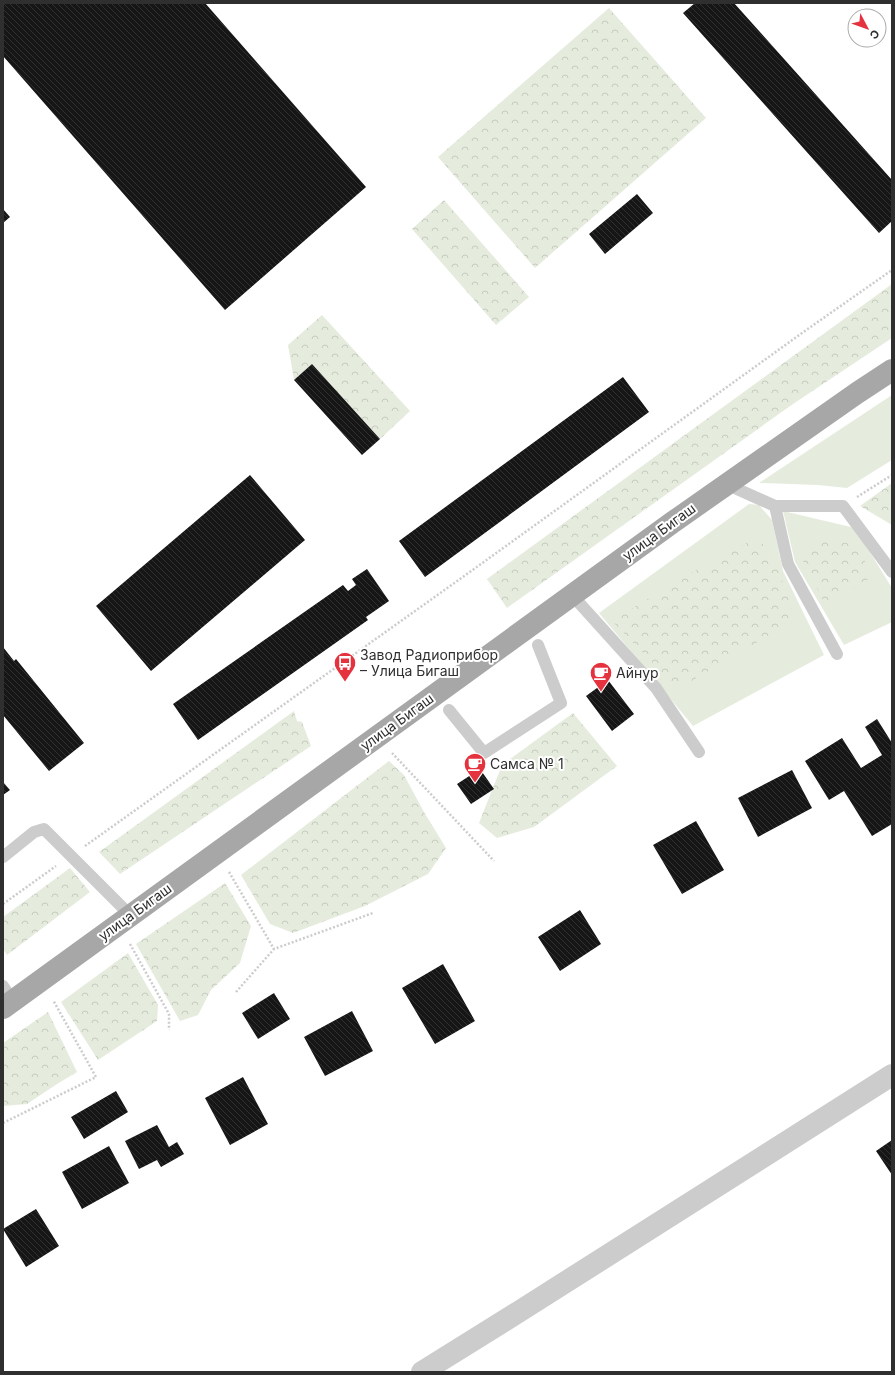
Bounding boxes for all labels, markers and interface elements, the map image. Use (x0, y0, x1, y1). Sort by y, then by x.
north arrow (847, 8, 887, 48)
text: С (867, 27, 883, 42)
street label: улица Бигаш (619, 499, 699, 564)
place label: Завод Радиоприбор – Улица Бигаш (360, 646, 498, 679)
bus stop icon: Завод Радиоприбор – Улица Бигаш (332, 650, 358, 683)
cafe icon: Айнур (588, 660, 614, 693)
place label: Айнур (616, 664, 659, 681)
street label: улица Бигаш (357, 689, 437, 754)
cafe icon: Самса № 1 (462, 751, 488, 784)
place label: Самса № 1 (490, 755, 564, 772)
street label: улица Бигаш (95, 879, 175, 944)

